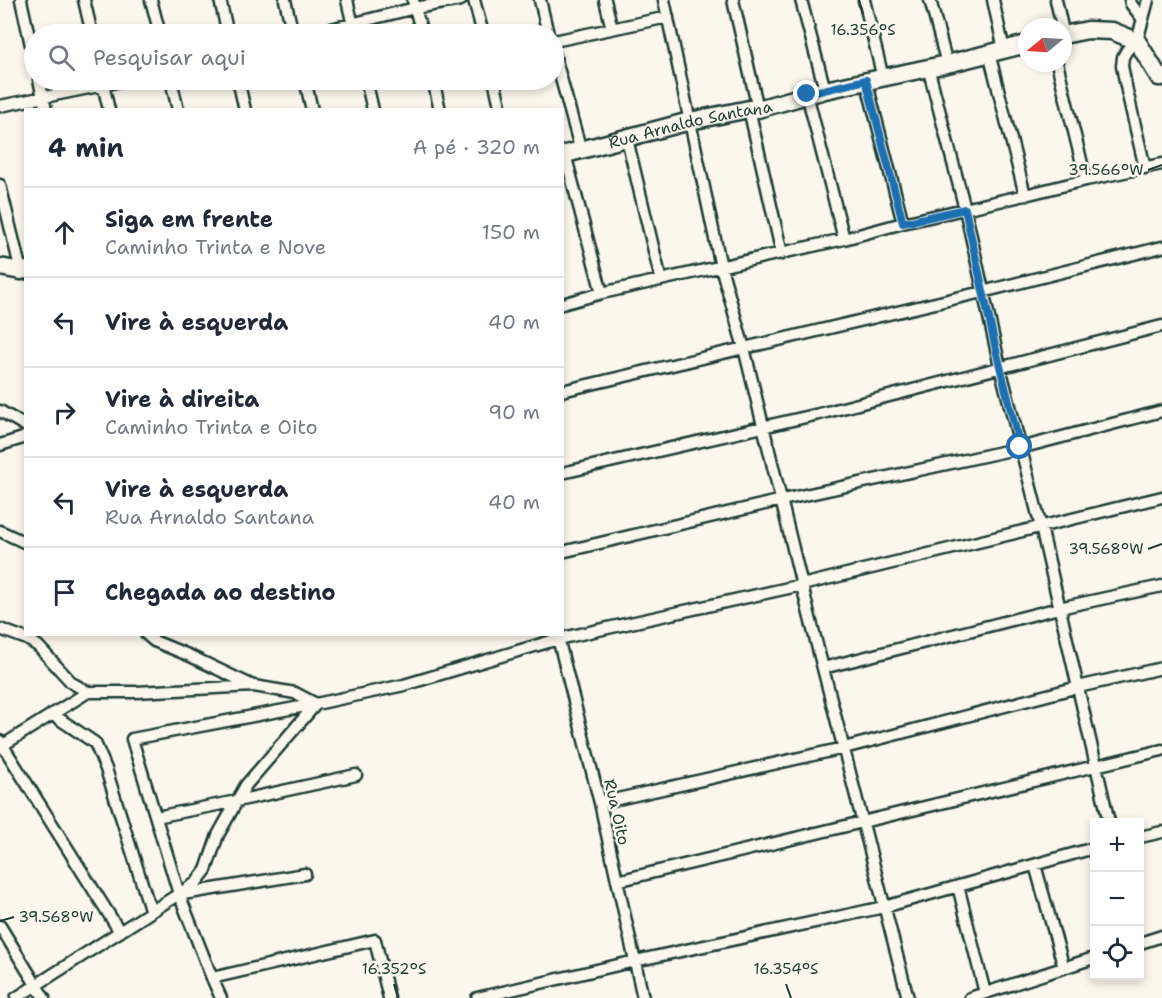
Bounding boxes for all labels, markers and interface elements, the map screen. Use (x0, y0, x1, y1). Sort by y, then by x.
north arrow (1018, 18, 1072, 72)
text: 16.356°S (830, 20, 896, 40)
search box (24, 24, 564, 90)
icon: search (45, 41, 78, 74)
text: Pesquisar aqui (93, 43, 246, 72)
route end (793, 80, 819, 106)
street label: Rua Arnaldo Santana (606, 95, 774, 153)
text: 4 min (48, 130, 124, 165)
text: A pé · 320 m (413, 134, 540, 160)
text: 39.566°W (1068, 160, 1144, 180)
text: Siga em frente (105, 205, 273, 234)
icon: ahead (48, 216, 81, 249)
text: 150 m (482, 219, 540, 245)
text: Caminho Trinta e Nove (105, 234, 326, 260)
icon: left (48, 306, 81, 339)
text: Vire à esquerda (105, 308, 288, 337)
text: 40 m (488, 309, 540, 335)
text: Vire à direita (105, 385, 259, 414)
icon: right (48, 396, 81, 429)
text: 90 m (488, 399, 540, 425)
text: Caminho Trinta e Oito (105, 414, 318, 440)
route start (1006, 433, 1032, 459)
text: Vire à esquerda (105, 475, 288, 504)
icon: left (48, 486, 81, 519)
text: 40 m (488, 489, 540, 515)
text: Rua Arnaldo Santana (105, 504, 314, 530)
text: 39.568°W (1068, 539, 1144, 559)
icon: arrive (48, 576, 81, 609)
text: Chegada ao destino (105, 578, 336, 607)
street label: Rua Oito (599, 777, 635, 847)
map controls (1090, 818, 1144, 980)
button: + (1090, 818, 1144, 872)
button: − (1090, 872, 1144, 926)
text: 39.568°W (18, 907, 94, 927)
button: locate (1090, 926, 1144, 980)
text: 16.352°S (362, 959, 426, 979)
text: 16.354°S (754, 959, 818, 979)

